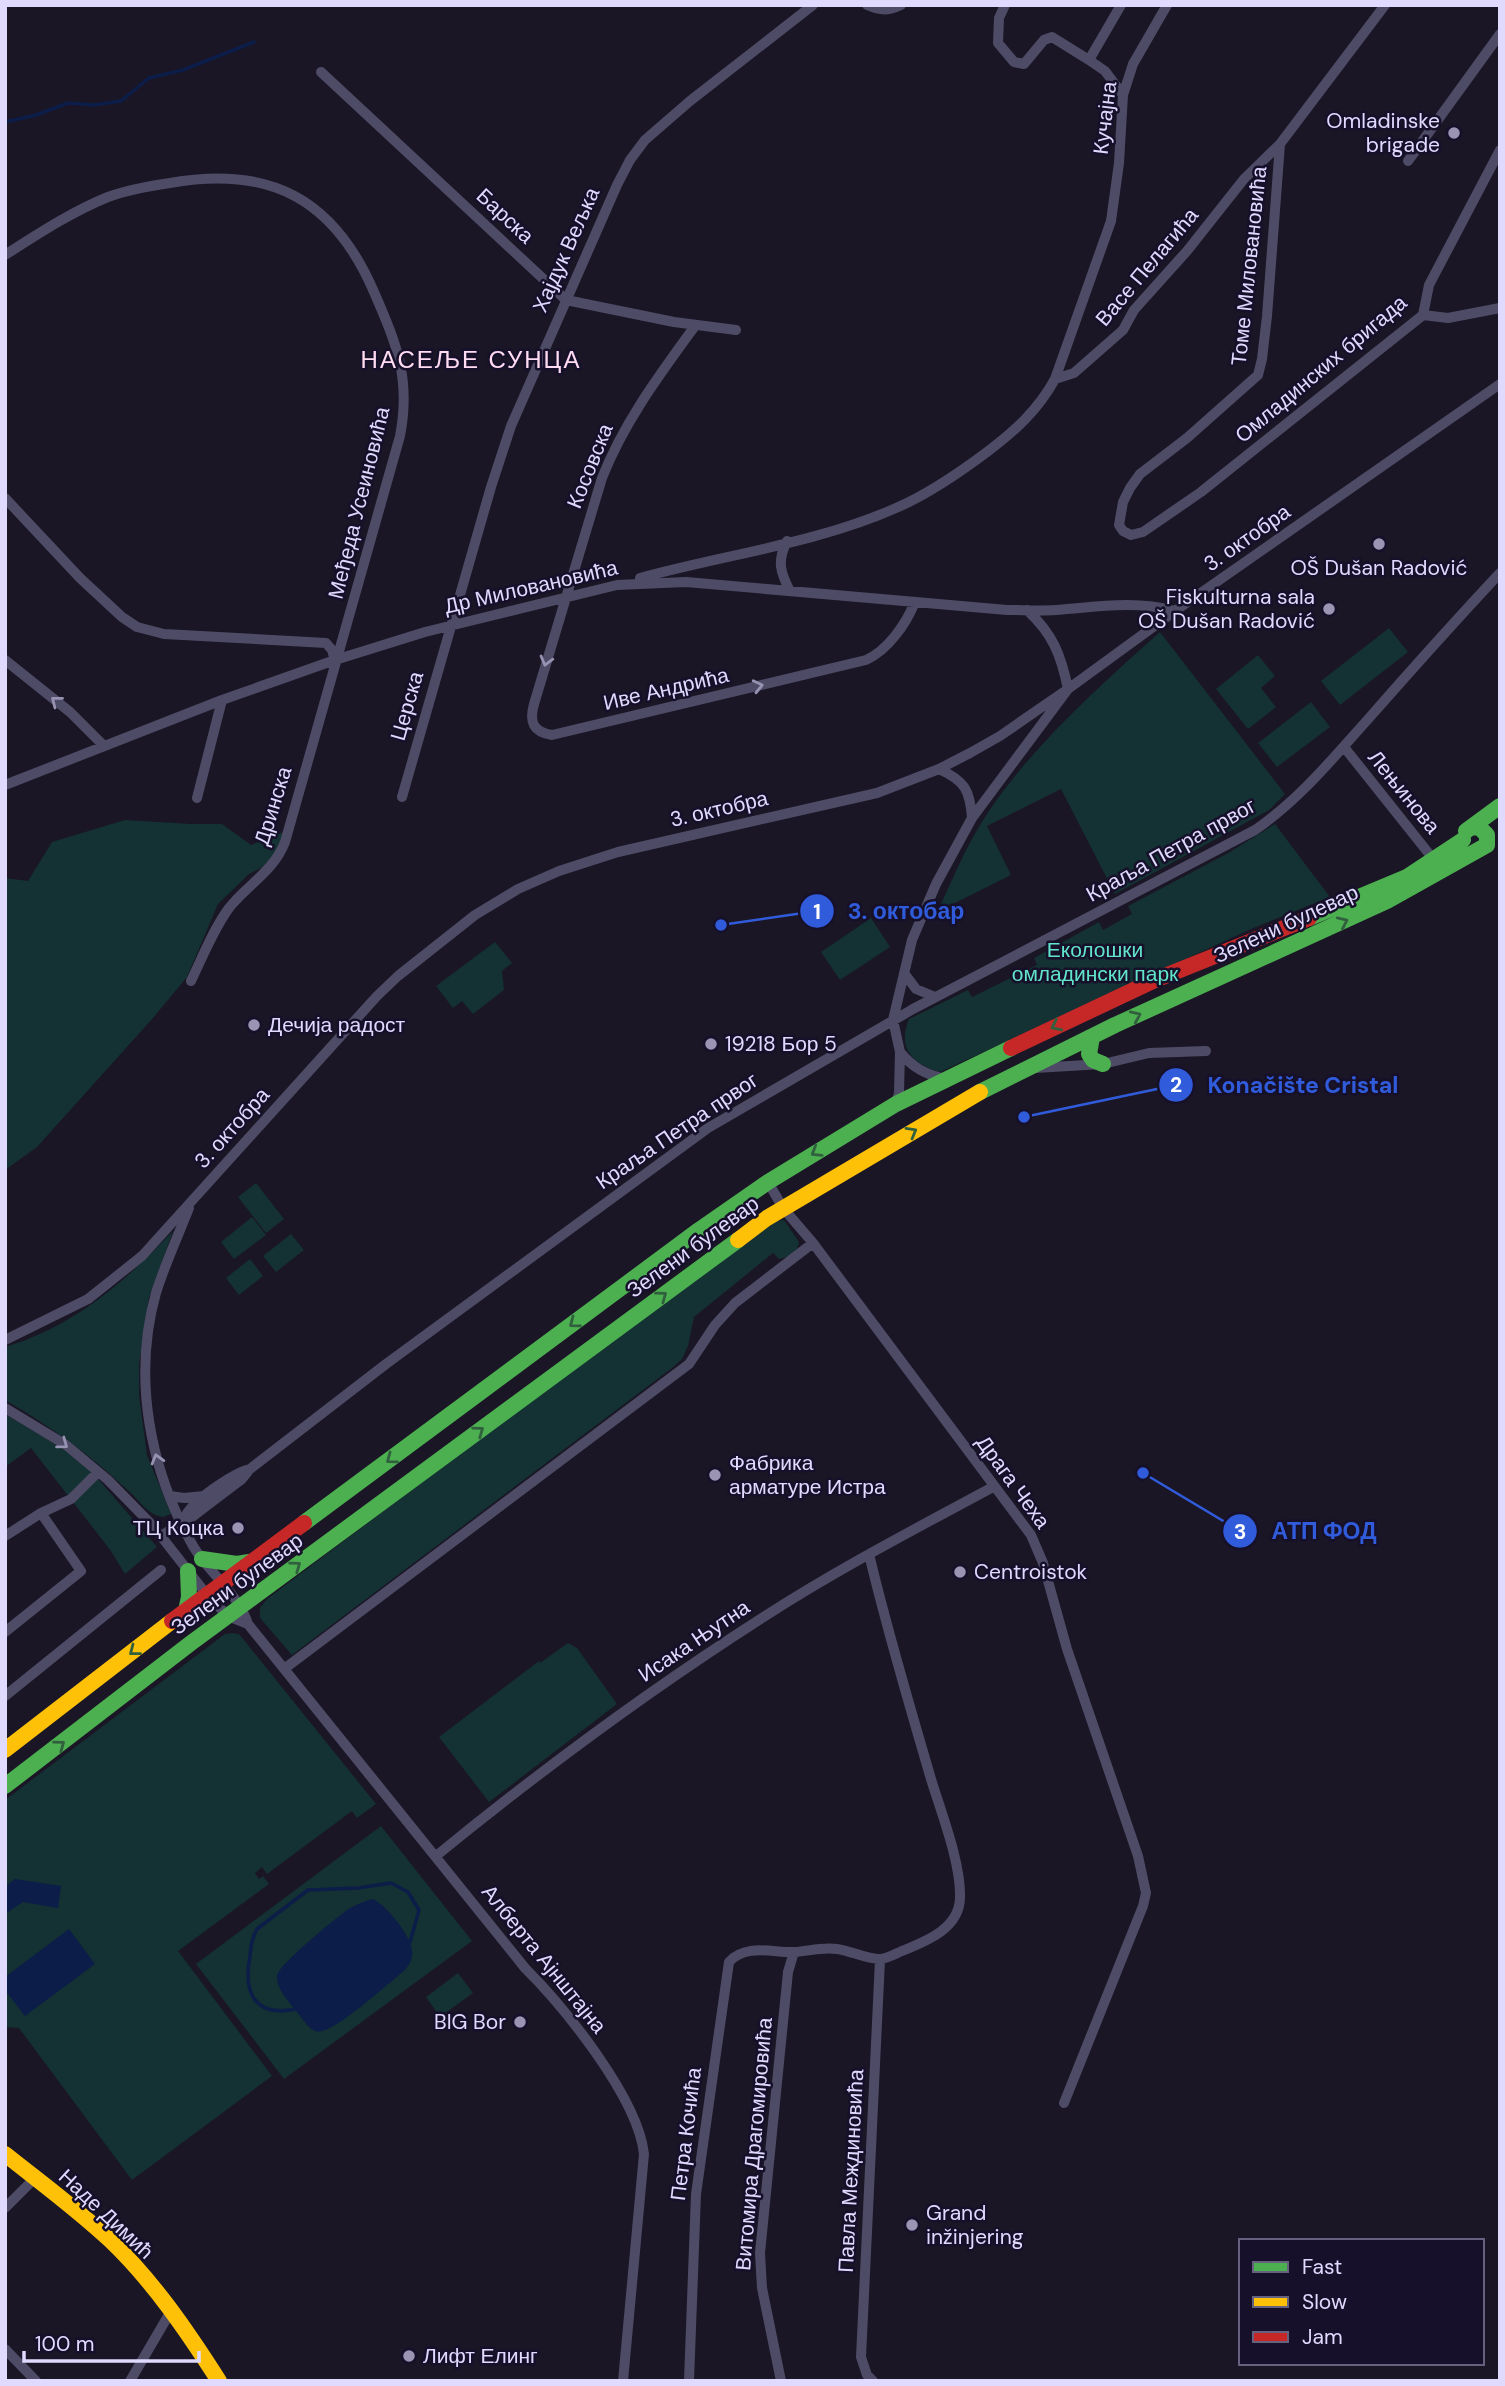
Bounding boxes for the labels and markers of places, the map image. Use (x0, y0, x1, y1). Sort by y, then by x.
place label: Omladinske brigade (1326, 107, 1440, 159)
marker: Omladinske brigade (1446, 125, 1462, 141)
marker: OŠ Dušan Radović (1371, 536, 1387, 552)
place label: OŠ Dušan Radović (1291, 554, 1467, 582)
place label: Fiskulturna sala OŠ Dušan Radović (1138, 583, 1315, 635)
marker: Fiskulturna sala OŠ Dušan Radović (1321, 601, 1337, 617)
callout: 3. октобар (799, 889, 979, 933)
place label: Дечија радост (268, 1011, 406, 1039)
marker: Дечија радост (246, 1017, 262, 1033)
place label: 19218 Бор 5 (725, 1030, 837, 1058)
marker: 19218 Бор 5 (703, 1036, 719, 1052)
callout: Konačište Cristal (1158, 1063, 1412, 1107)
place label: Фабрика арматуре Истра (729, 1449, 886, 1501)
marker: Фабрика арматуре Истра (707, 1467, 723, 1483)
callout: АТП ФОД (1223, 1509, 1391, 1553)
place label: ТЦ Коцка (133, 1514, 224, 1542)
marker: ТЦ Коцка (230, 1520, 246, 1536)
place label: Centroistok (974, 1558, 1088, 1586)
marker: Centroistok (952, 1564, 968, 1580)
place label: BIG Bor (434, 2008, 506, 2036)
marker: BIG Bor (512, 2014, 528, 2030)
place label: Grand inžinjering (926, 2199, 1024, 2251)
marker: Grand inžinjering (904, 2217, 920, 2233)
place label: Лифт Елинг (423, 2342, 538, 2370)
marker: Лифт Елинг (401, 2348, 417, 2364)

